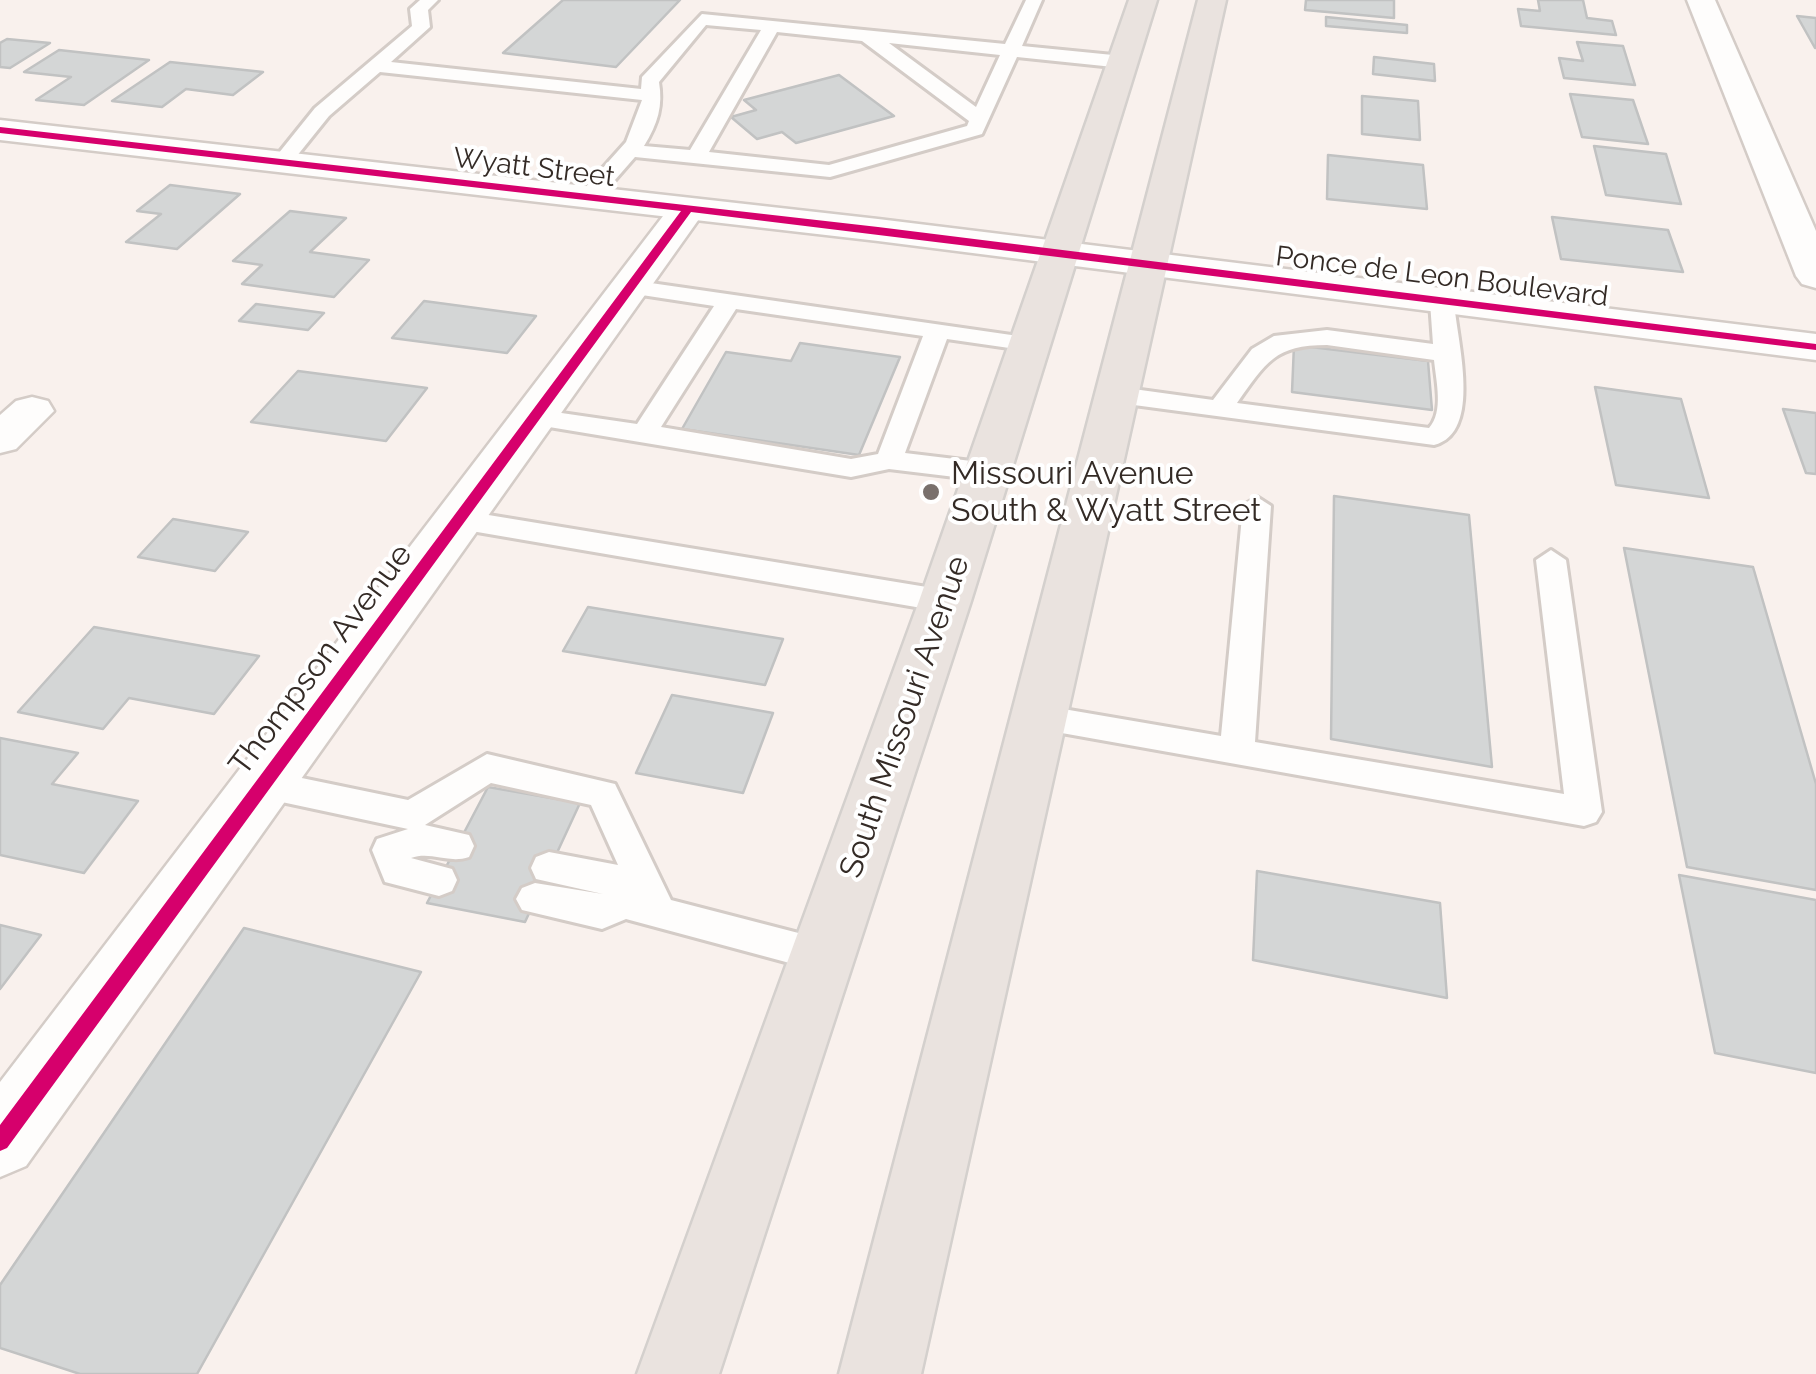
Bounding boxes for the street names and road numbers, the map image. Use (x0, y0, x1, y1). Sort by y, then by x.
street label: Wyatt Street (451, 141, 617, 195)
street label: Ponce de Leon Boulevard (1274, 240, 1610, 314)
street label: Thompson Avenue (221, 537, 421, 783)
street label: South Missouri Avenue (832, 551, 978, 883)

